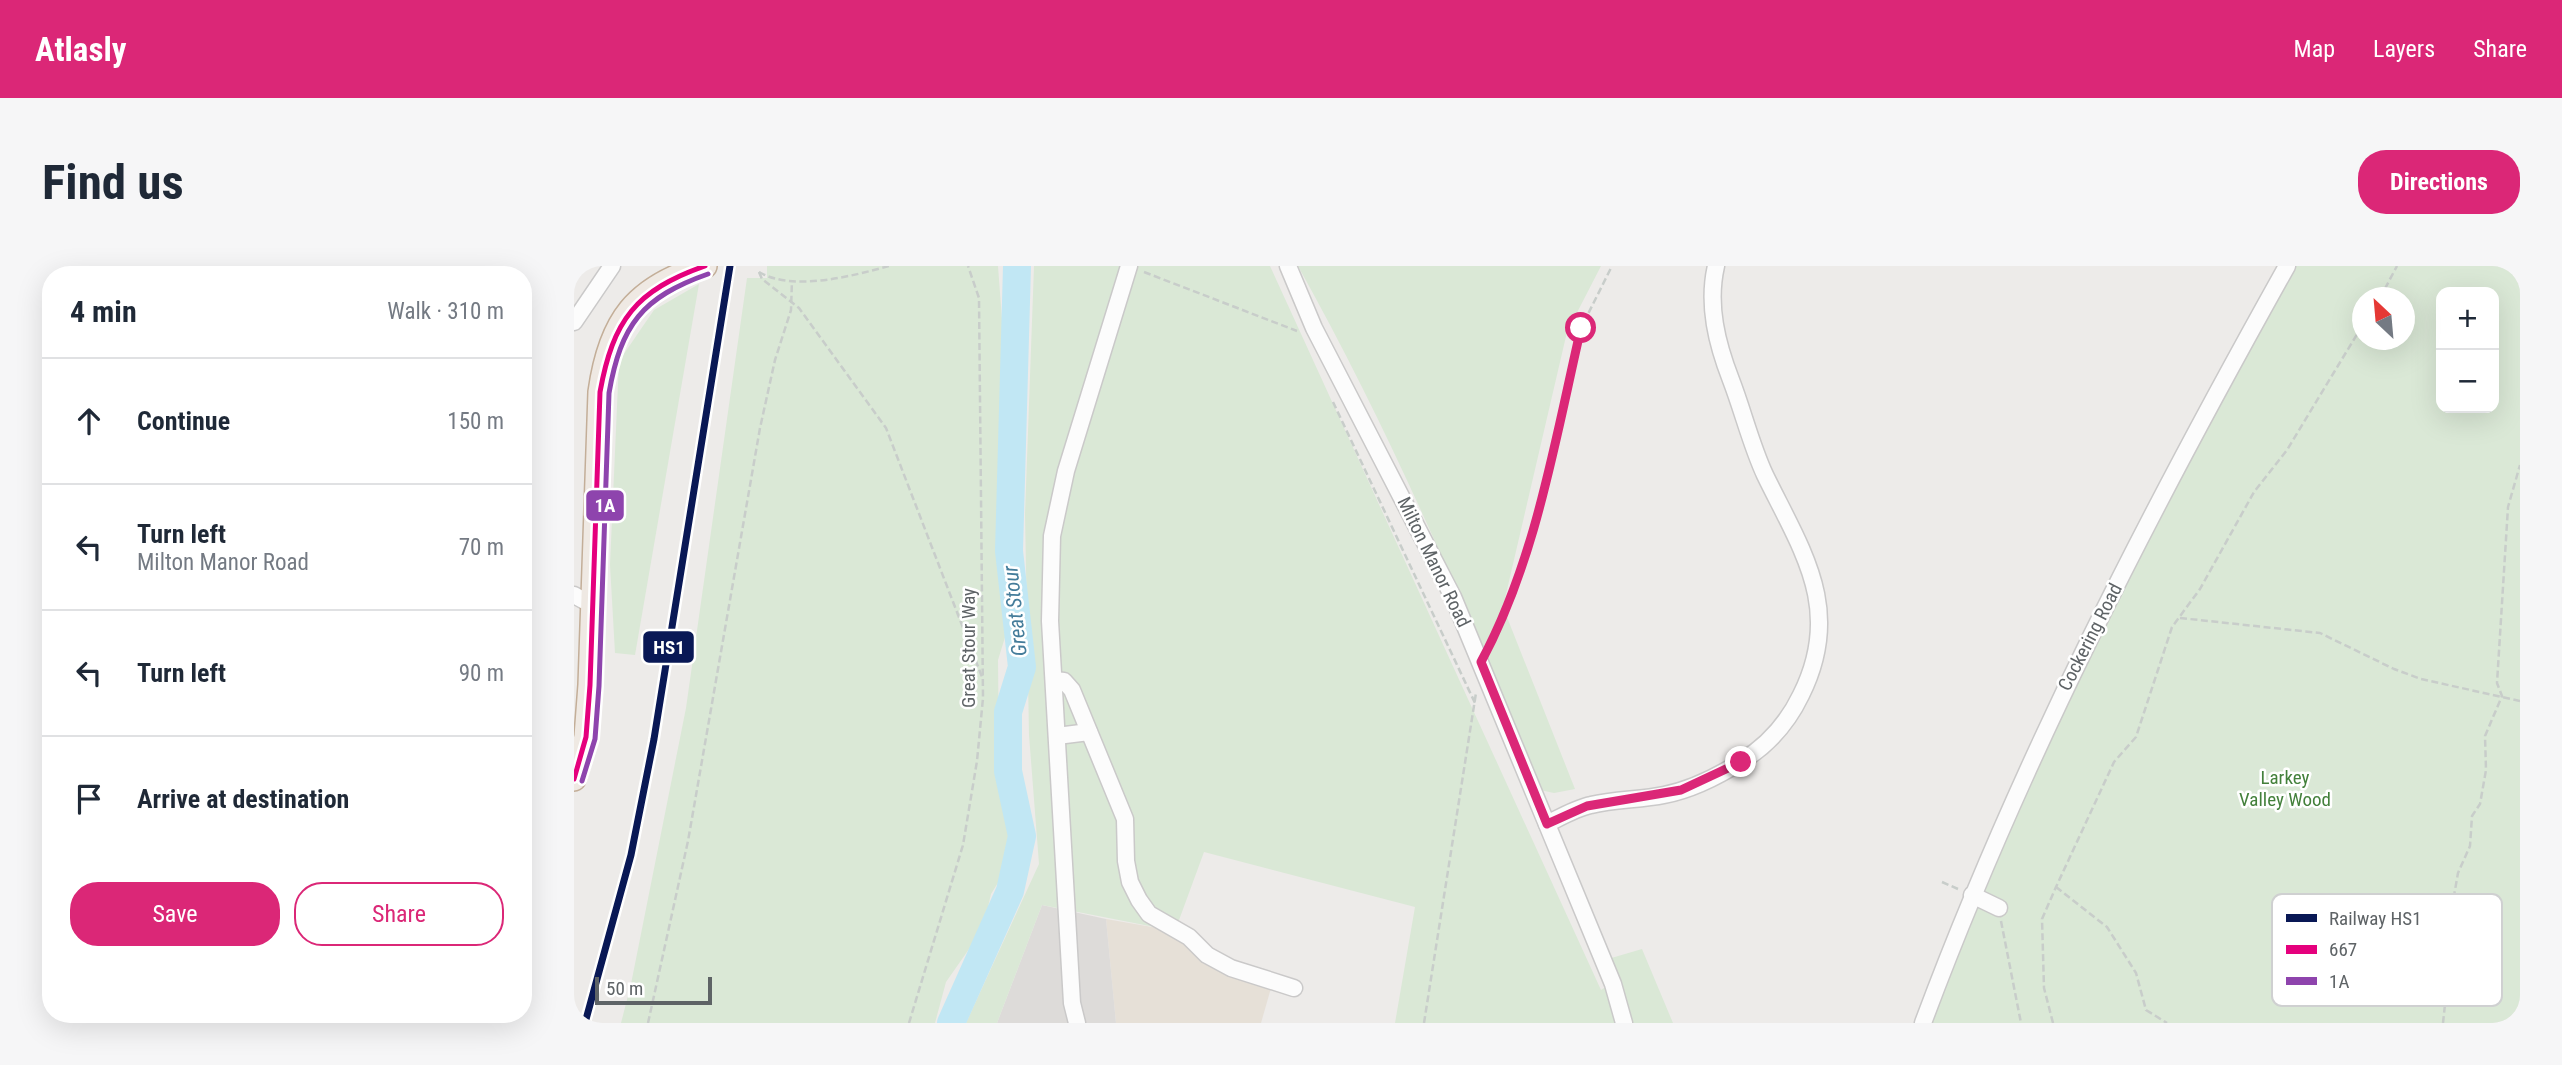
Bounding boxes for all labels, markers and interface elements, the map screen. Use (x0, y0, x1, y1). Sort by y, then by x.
text: Atlasly (35, 30, 126, 69)
text: Map (2294, 35, 2335, 63)
text: Layers (2373, 35, 2435, 63)
text: Share (2473, 35, 2527, 63)
button: Directions (2358, 150, 2520, 214)
text: Find us (42, 154, 184, 211)
north arrow (2352, 287, 2415, 350)
map controls (2436, 287, 2499, 413)
button: + (2436, 287, 2499, 350)
text: 4 min (70, 294, 137, 329)
text: Walk · 310 m (387, 298, 504, 325)
route start (1565, 312, 1596, 343)
button: − (2436, 350, 2499, 413)
icon: ahead (70, 402, 108, 440)
text: Continue (137, 406, 230, 436)
text: 150 m (447, 408, 504, 435)
line badge: 1A (585, 489, 625, 522)
street label: Milton Manor Road (1393, 493, 1475, 631)
text: 1A (595, 494, 616, 517)
text: Turn left (137, 519, 226, 549)
icon: left (70, 528, 108, 566)
text: 70 m (459, 534, 504, 561)
text: Milton Manor Road (137, 549, 309, 576)
water label: Great Stour (998, 564, 1032, 657)
street label: Cockering Road (2053, 579, 2127, 695)
street label: Great Stour Way (957, 588, 980, 708)
line badge: HS1 (642, 630, 695, 664)
text: HS1 (653, 636, 685, 659)
icon: left (70, 654, 108, 692)
text: Turn left (137, 658, 226, 688)
text: 90 m (459, 660, 504, 687)
route end (1725, 746, 1756, 777)
park label: Larkey Valley Wood (2239, 766, 2331, 811)
icon: arrive (70, 780, 108, 818)
text: Arrive at destination (137, 784, 349, 814)
button: Save (70, 882, 280, 946)
button: Share (294, 882, 504, 946)
legend (2272, 894, 2502, 1006)
text: Railway HS1 (2329, 907, 2422, 930)
text: 667 (2329, 938, 2357, 961)
text: 1A (2329, 970, 2349, 993)
scale bar (595, 974, 712, 1006)
text: 50 m (606, 977, 643, 1000)

